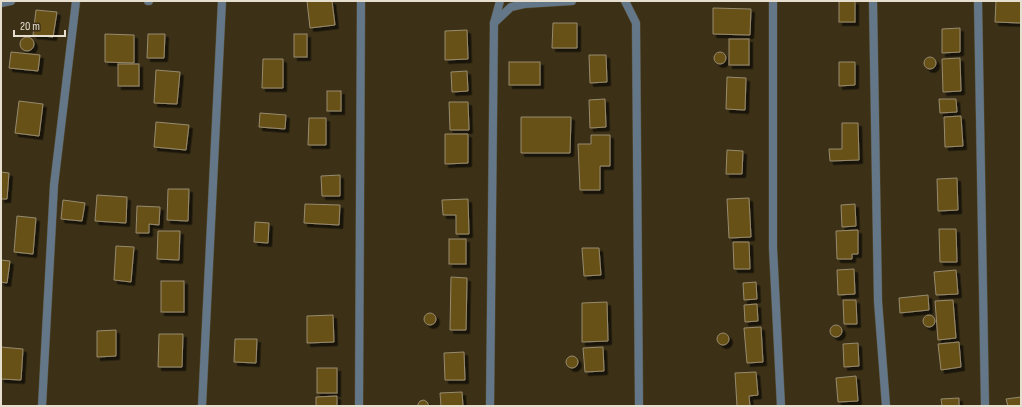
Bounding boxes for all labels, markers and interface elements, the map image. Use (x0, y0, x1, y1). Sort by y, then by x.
scale bar (14, 12, 65, 38)
text: 20 m (20, 19, 40, 34)

